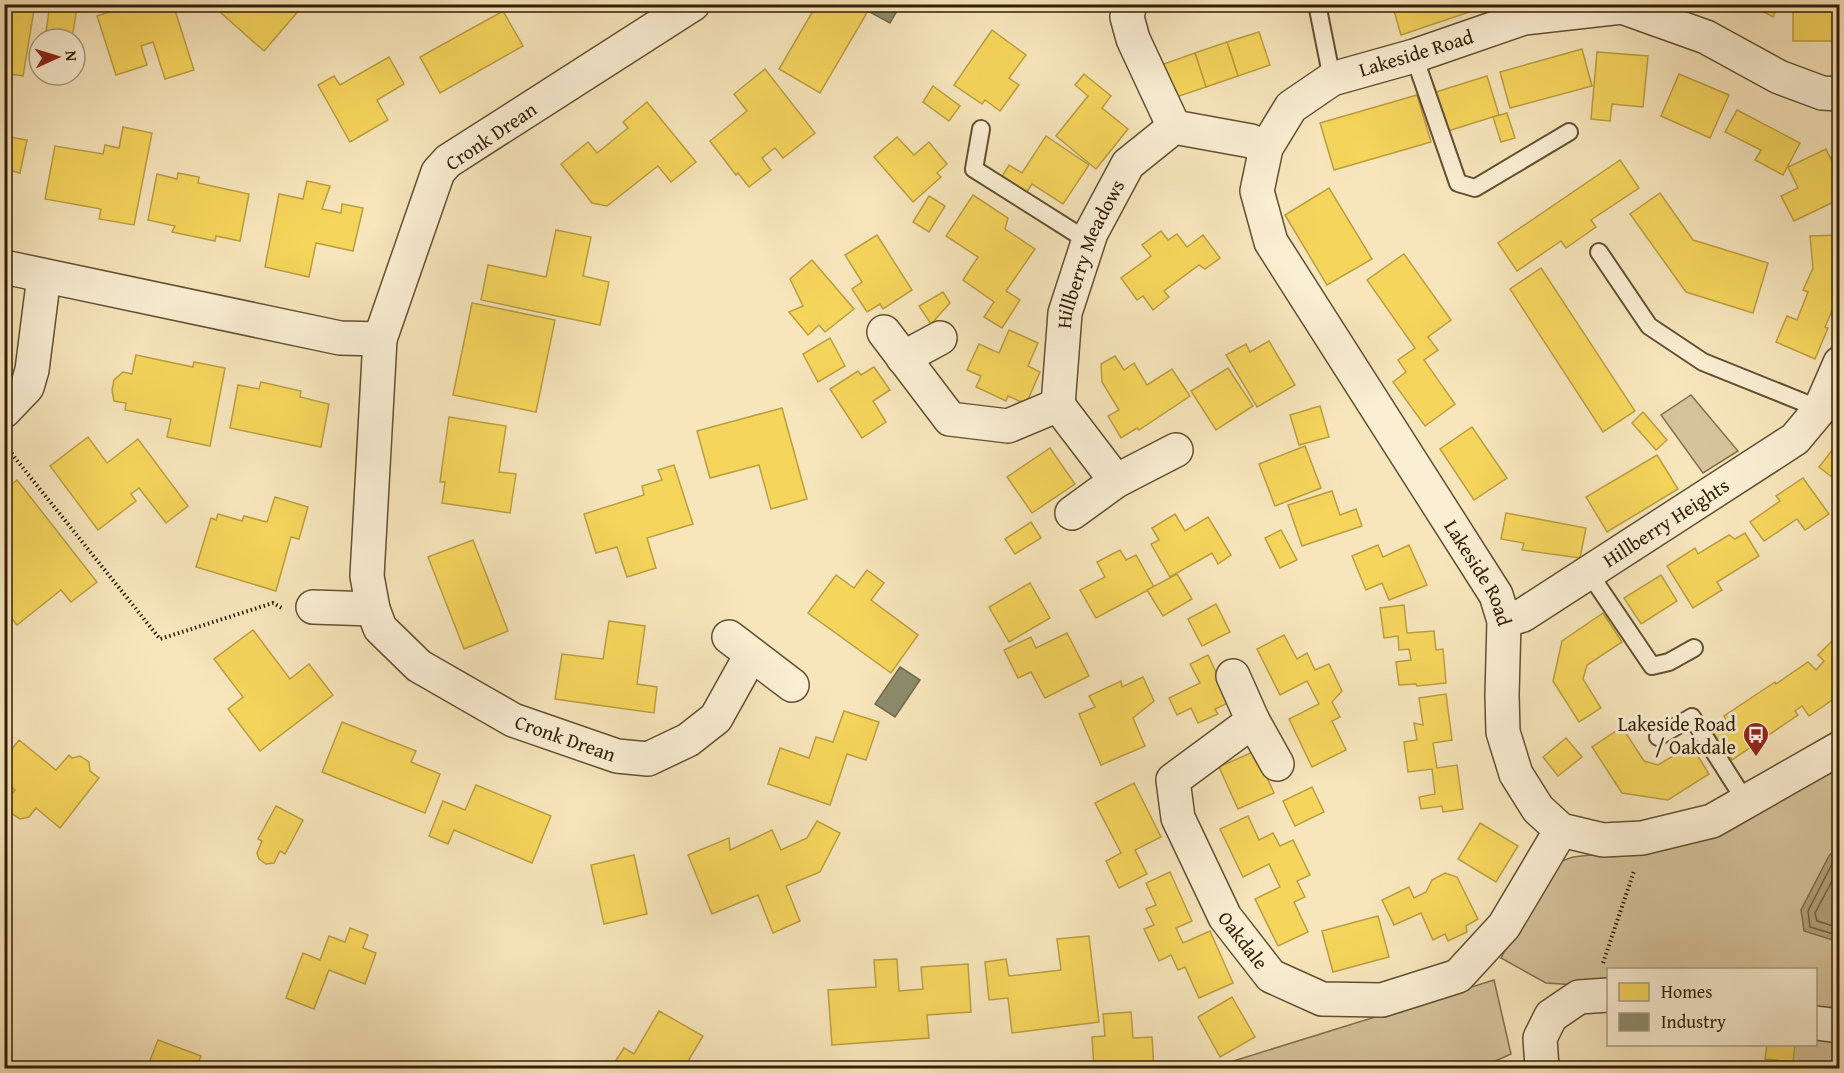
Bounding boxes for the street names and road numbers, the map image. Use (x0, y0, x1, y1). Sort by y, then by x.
street label: Lakeside Road (1355, 21, 1477, 84)
street label: Cronk Drean (439, 94, 542, 177)
street label: Hillberry Meadows (1049, 174, 1131, 330)
street label: Hillberry Heights (1597, 471, 1734, 574)
street label: Lakeside Road (1438, 514, 1520, 630)
street label: Cronk Drean (511, 707, 620, 769)
street label: Oakdale (1211, 905, 1276, 975)

